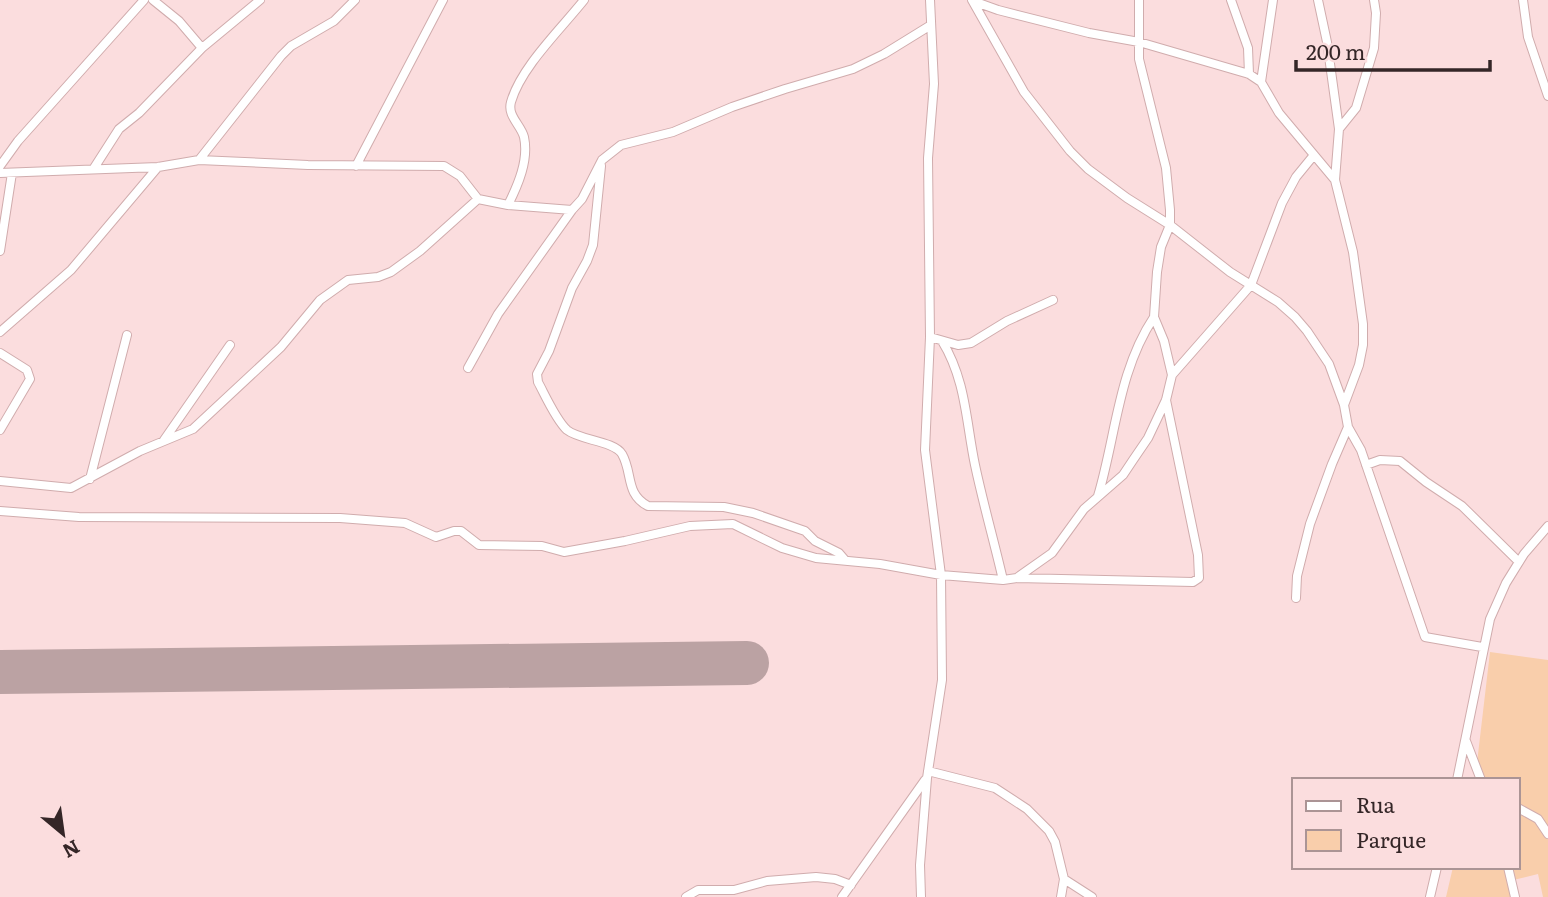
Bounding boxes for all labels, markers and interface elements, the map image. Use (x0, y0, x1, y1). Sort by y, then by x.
scale bar (1296, 28, 1490, 72)
text: 200 m (1306, 35, 1366, 66)
legend (1292, 778, 1520, 869)
text: Rua (1356, 788, 1396, 819)
north arrow (28, 799, 98, 869)
text: Parque (1356, 823, 1426, 854)
text: N (58, 834, 85, 866)

